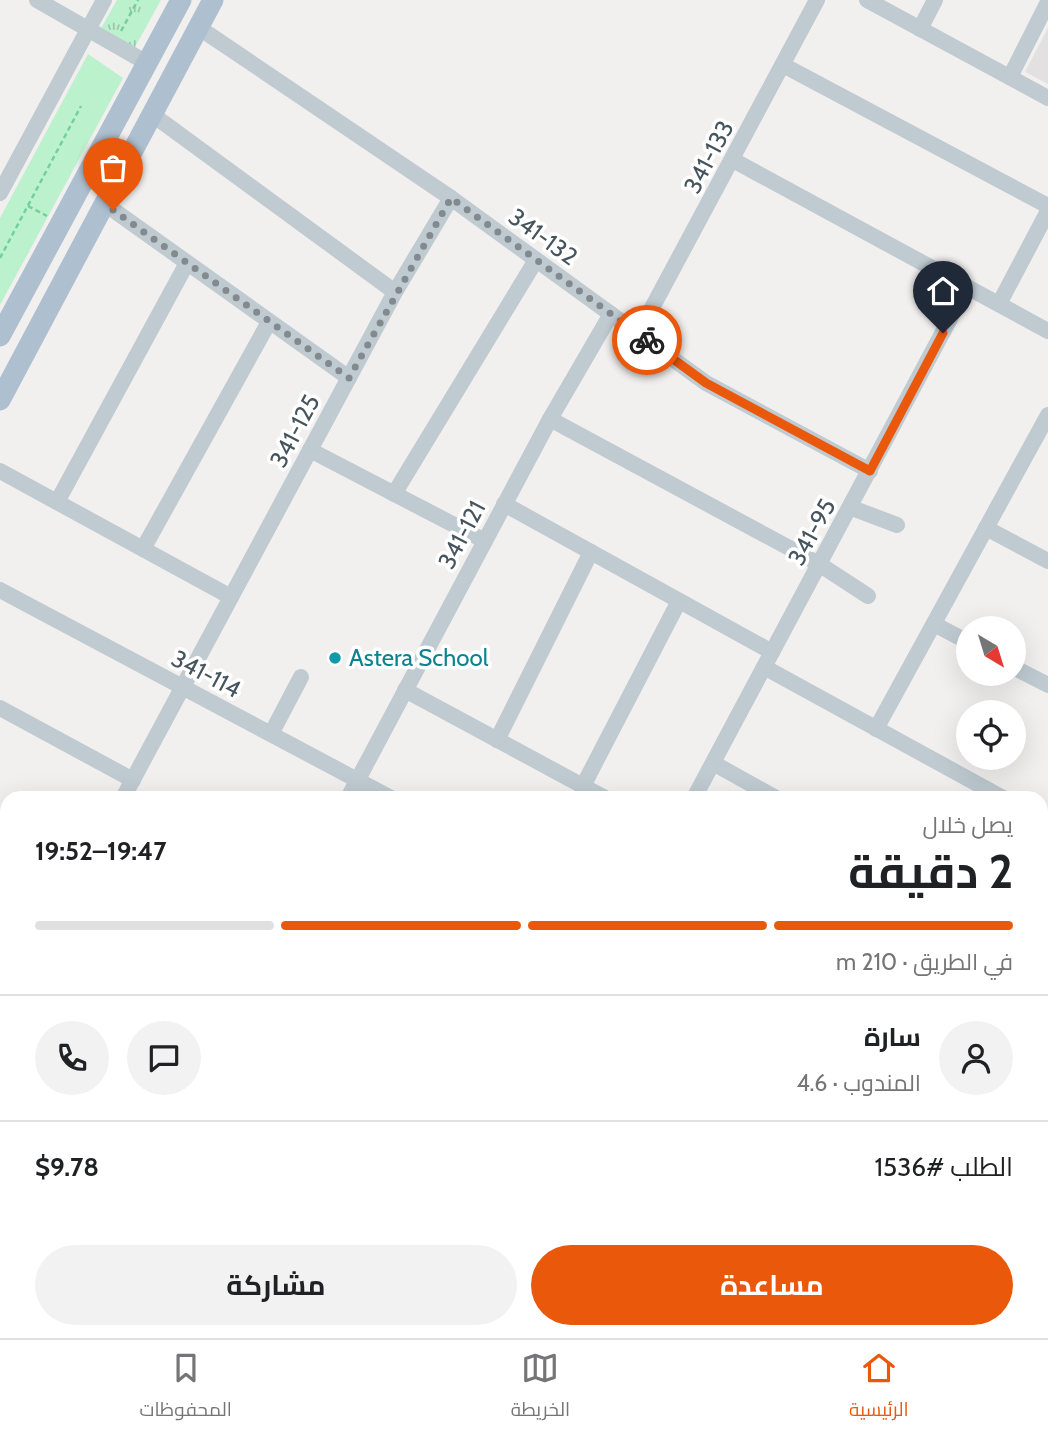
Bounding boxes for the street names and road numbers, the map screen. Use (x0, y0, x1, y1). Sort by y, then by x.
street label: 341-133 (677, 115, 740, 198)
street label: 341-132 (503, 202, 583, 271)
street label: 341-125 (263, 390, 326, 472)
street label: 341-95 (782, 493, 842, 570)
street label: 341-121 (432, 496, 491, 574)
street label: 341-114 (167, 643, 246, 704)

